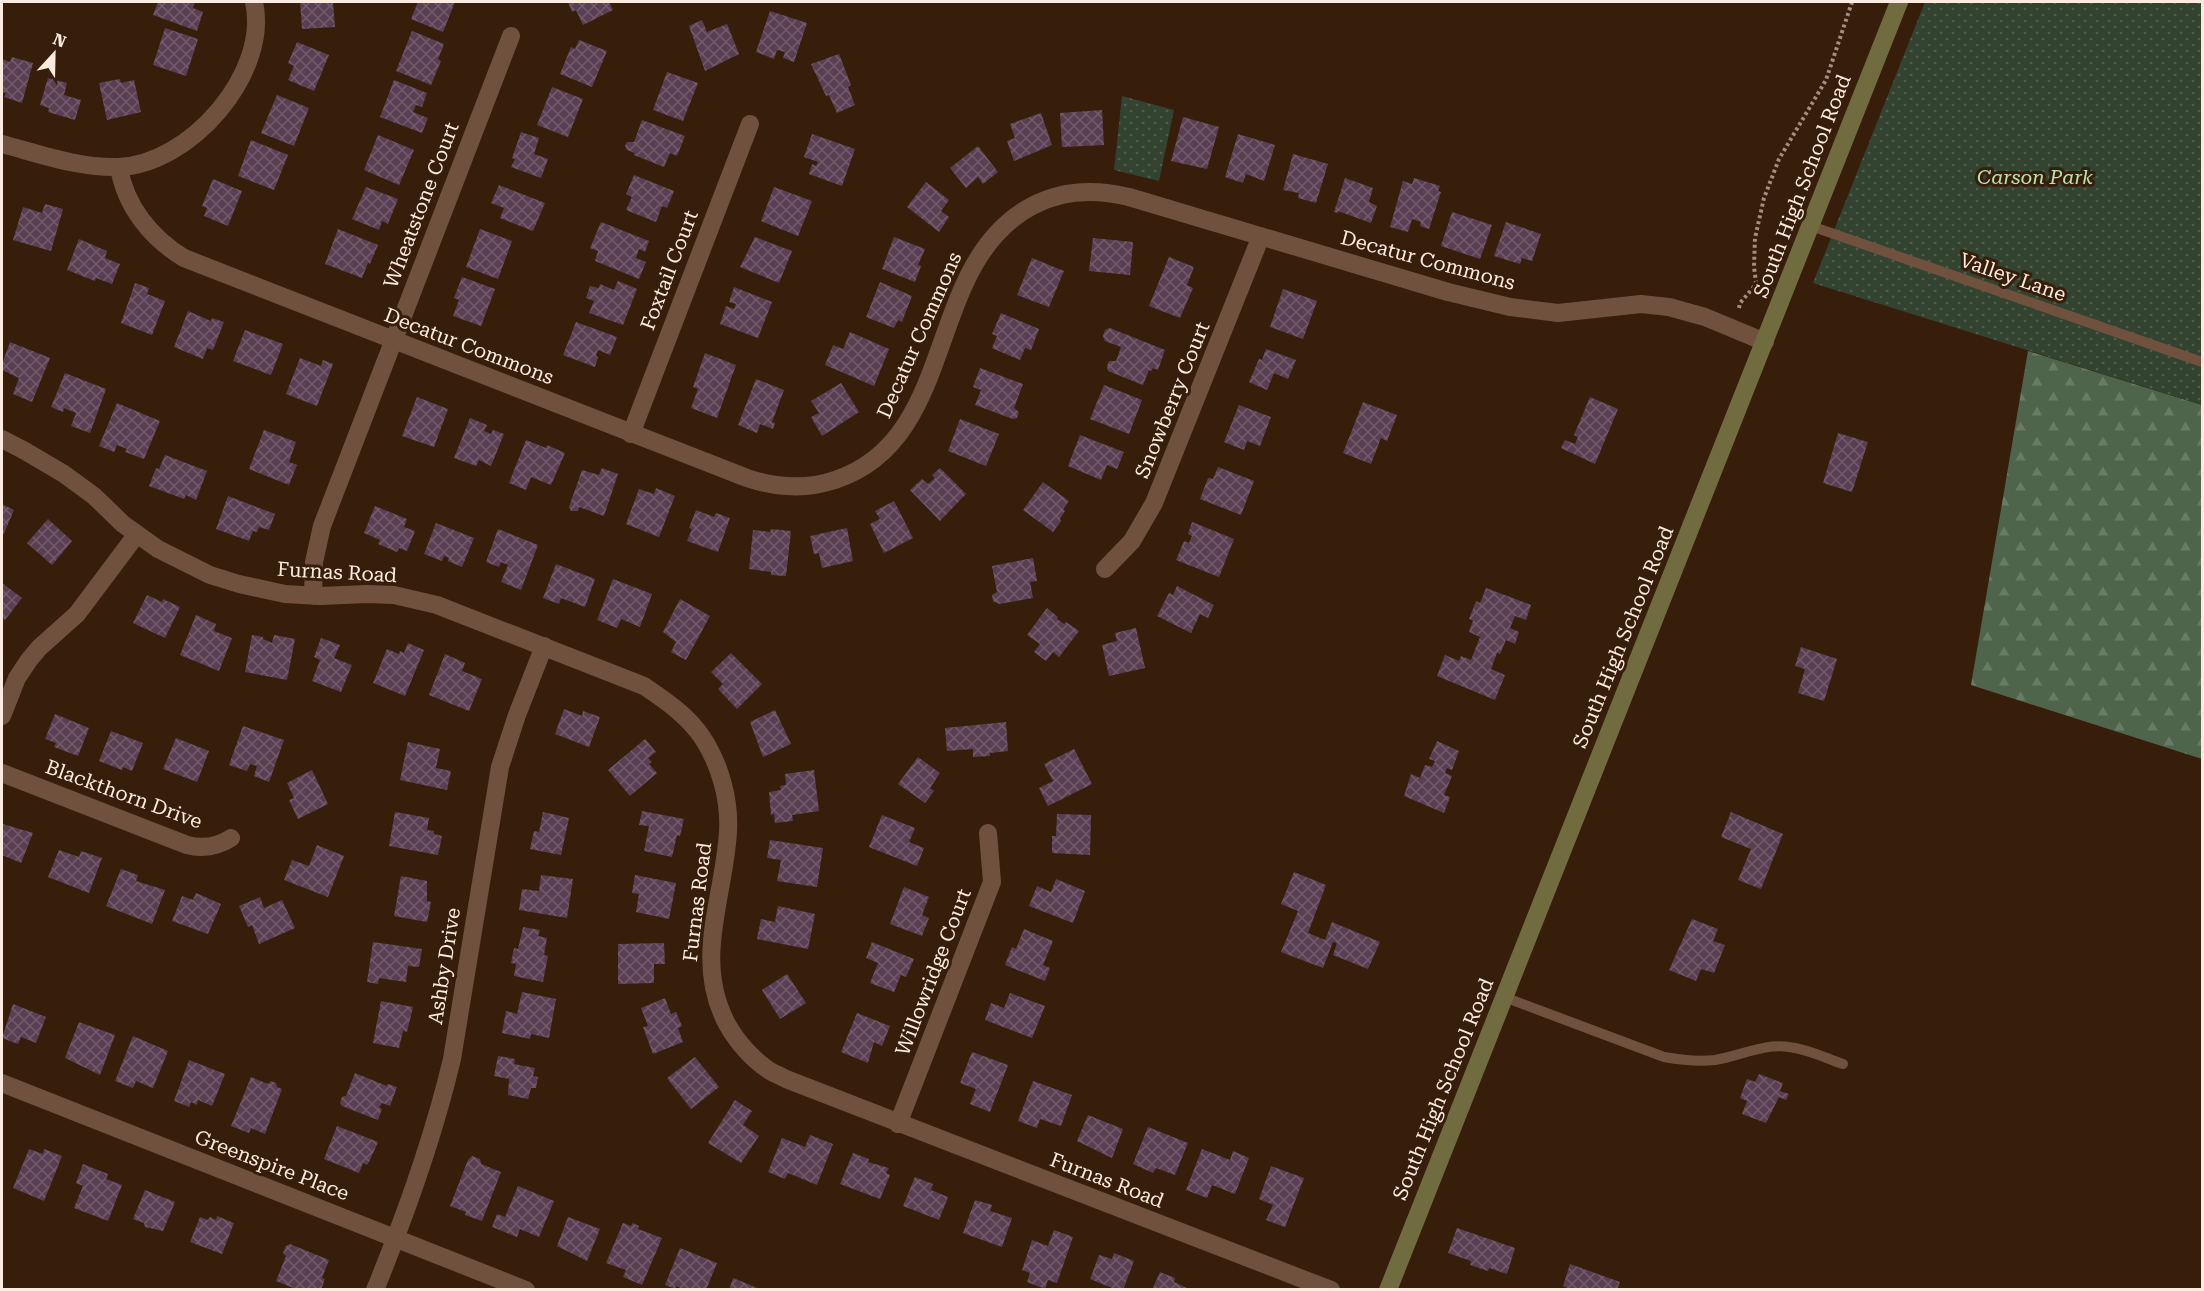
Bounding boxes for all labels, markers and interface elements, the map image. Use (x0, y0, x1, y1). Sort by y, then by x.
north arrow (24, 24, 84, 84)
text: N (50, 29, 69, 52)
street label: South High School Road (1748, 71, 1856, 301)
street label: Wheatstone Court (378, 118, 464, 291)
park label: Carson Park (1977, 165, 2093, 189)
street label: Foxtail Court (635, 206, 703, 333)
street label: Decatur Commons (1338, 225, 1518, 295)
street label: Decatur Commons (872, 248, 966, 422)
street label: Valley Lane (1957, 248, 2069, 306)
street label: Decatur Commons (381, 303, 557, 389)
street label: Snowberry Court (1130, 318, 1215, 482)
street label: South High School Road (1567, 522, 1679, 751)
street label: Furnas Road (276, 557, 398, 587)
street label: Blackthorn Drive (42, 754, 206, 834)
street label: Furnas Road (678, 841, 716, 963)
street label: Willowridge Court (890, 885, 976, 1059)
street label: Ashby Drive (423, 906, 465, 1026)
street label: South High School Road (1387, 974, 1499, 1203)
street label: Greenspire Place (191, 1125, 353, 1205)
street label: Furnas Road (1047, 1147, 1168, 1213)

